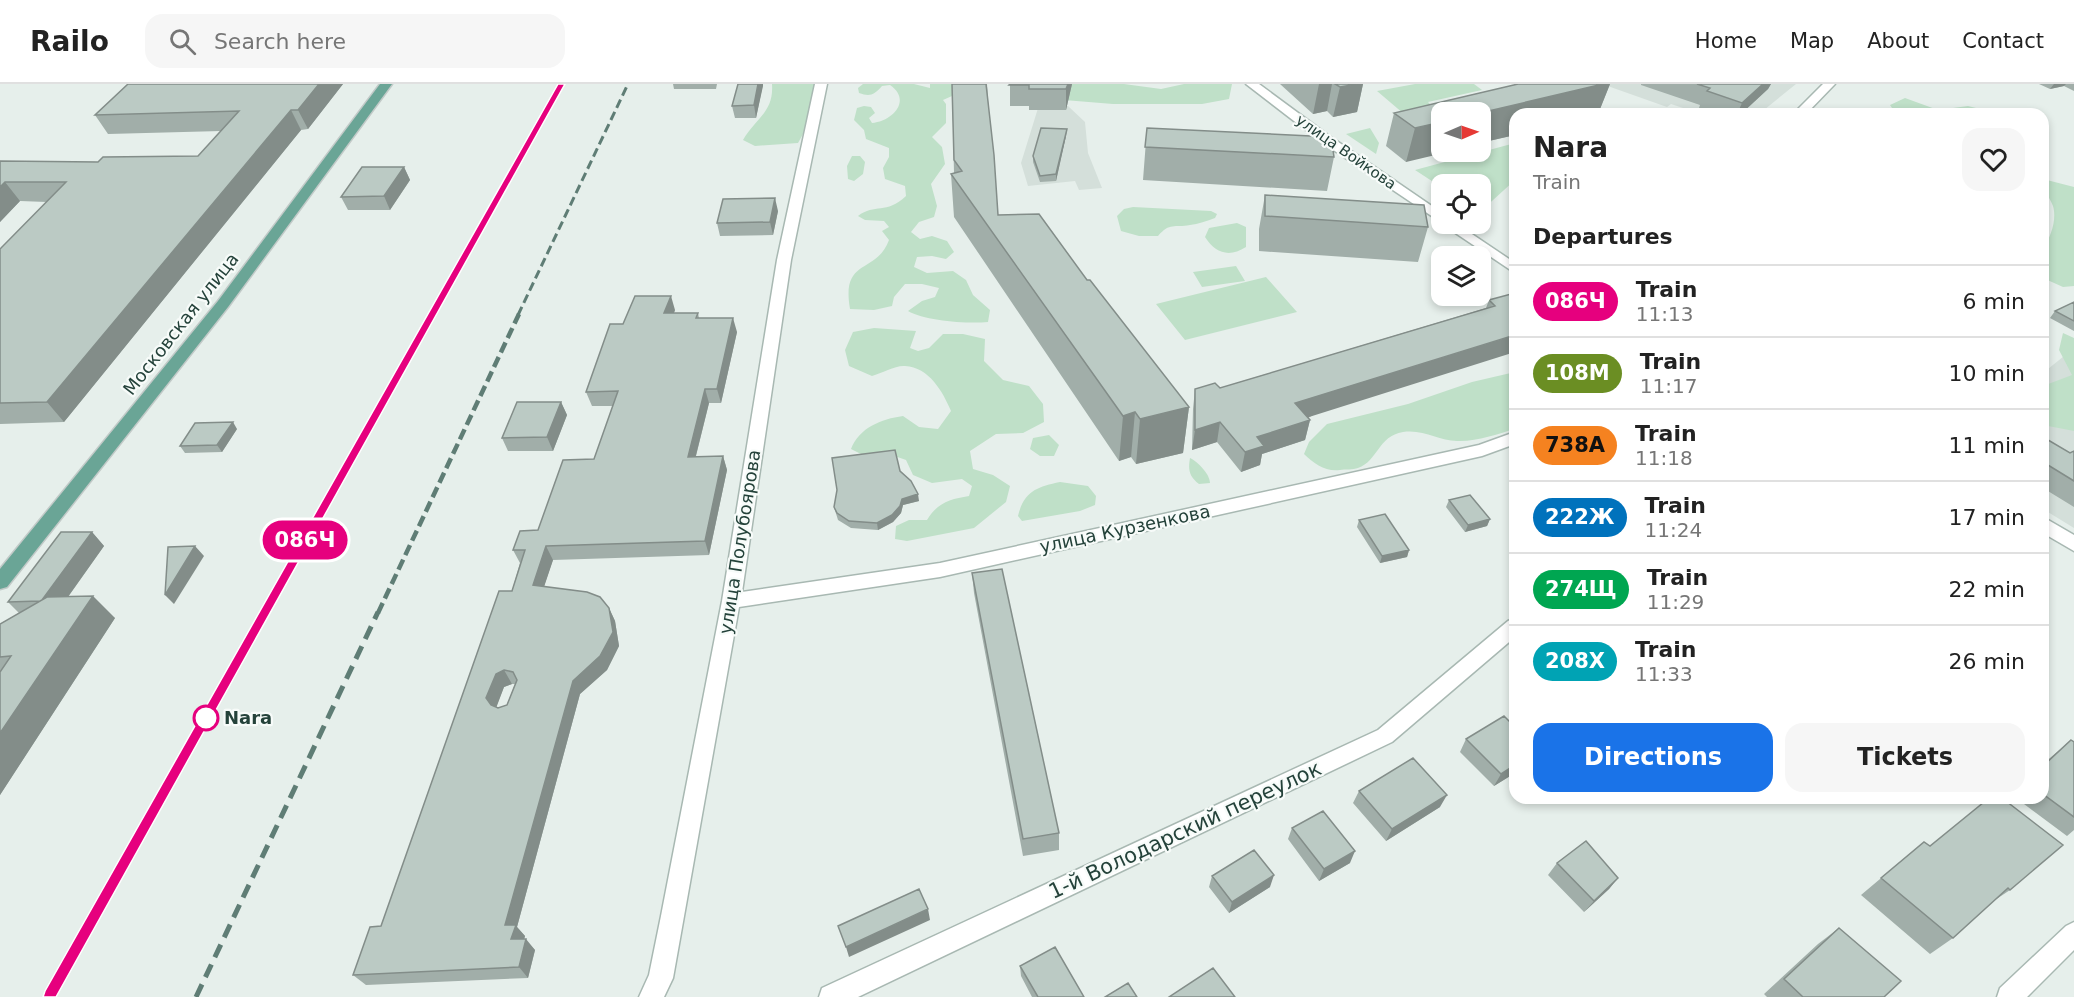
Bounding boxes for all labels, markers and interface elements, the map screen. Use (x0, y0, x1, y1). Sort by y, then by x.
search box (145, 14, 565, 68)
text: Railo (30, 25, 109, 58)
icon: search (166, 25, 199, 58)
text: Search here (214, 29, 346, 54)
text: Home (1695, 29, 1757, 53)
text: Map (1790, 29, 1834, 53)
text: About (1867, 29, 1929, 53)
text: Contact (1962, 29, 2044, 53)
north arrow (1431, 102, 1491, 162)
map controls (1431, 102, 1491, 306)
street label: улица Войкова (1293, 111, 1399, 193)
button: heart (1962, 128, 2025, 191)
text: Nara (1533, 131, 1608, 164)
text: Train (1533, 170, 1581, 194)
button: locate (1431, 174, 1491, 234)
text: Departures (1533, 224, 1673, 249)
button: layers (1431, 246, 1491, 306)
street label: Московская улица (119, 249, 243, 399)
text: Train (1636, 277, 1697, 302)
text: 086Ч (1545, 289, 1606, 313)
text: 6 min (1963, 289, 2025, 314)
text: 11:13 (1636, 302, 1693, 326)
text: Train (1640, 349, 1701, 374)
text: 108М (1545, 361, 1610, 385)
text: 10 min (1949, 361, 2025, 386)
text: 11:17 (1640, 374, 1697, 398)
text: Train (1635, 421, 1697, 446)
text: 738А (1545, 433, 1605, 457)
text: 11 min (1949, 433, 2025, 458)
text: 11:18 (1635, 446, 1693, 470)
street label: улица Полубоярова (715, 448, 764, 636)
text: Train (1645, 493, 1706, 518)
street label: улица Курзенкова (1038, 500, 1212, 557)
text: 222Ж (1545, 505, 1615, 529)
text: 17 min (1949, 505, 2025, 530)
text: 11:24 (1645, 518, 1702, 542)
line badge: 086Ч (263, 520, 347, 560)
text: 086Ч (275, 528, 335, 552)
text: Train (1647, 565, 1708, 590)
text: 274Щ (1545, 577, 1617, 601)
text: 22 min (1949, 577, 2025, 602)
text: 11:29 (1647, 590, 1704, 614)
text: Train (1635, 637, 1697, 662)
text: 208Х (1545, 649, 1605, 673)
text: 26 min (1949, 649, 2025, 674)
text: 11:33 (1635, 662, 1693, 686)
marker: Nara (193, 705, 219, 731)
place label: Nara (224, 707, 272, 728)
button: Directions (1533, 723, 1773, 792)
button: Tickets (1785, 723, 2025, 792)
street label: 1-й Володарский переулок (1045, 756, 1325, 904)

